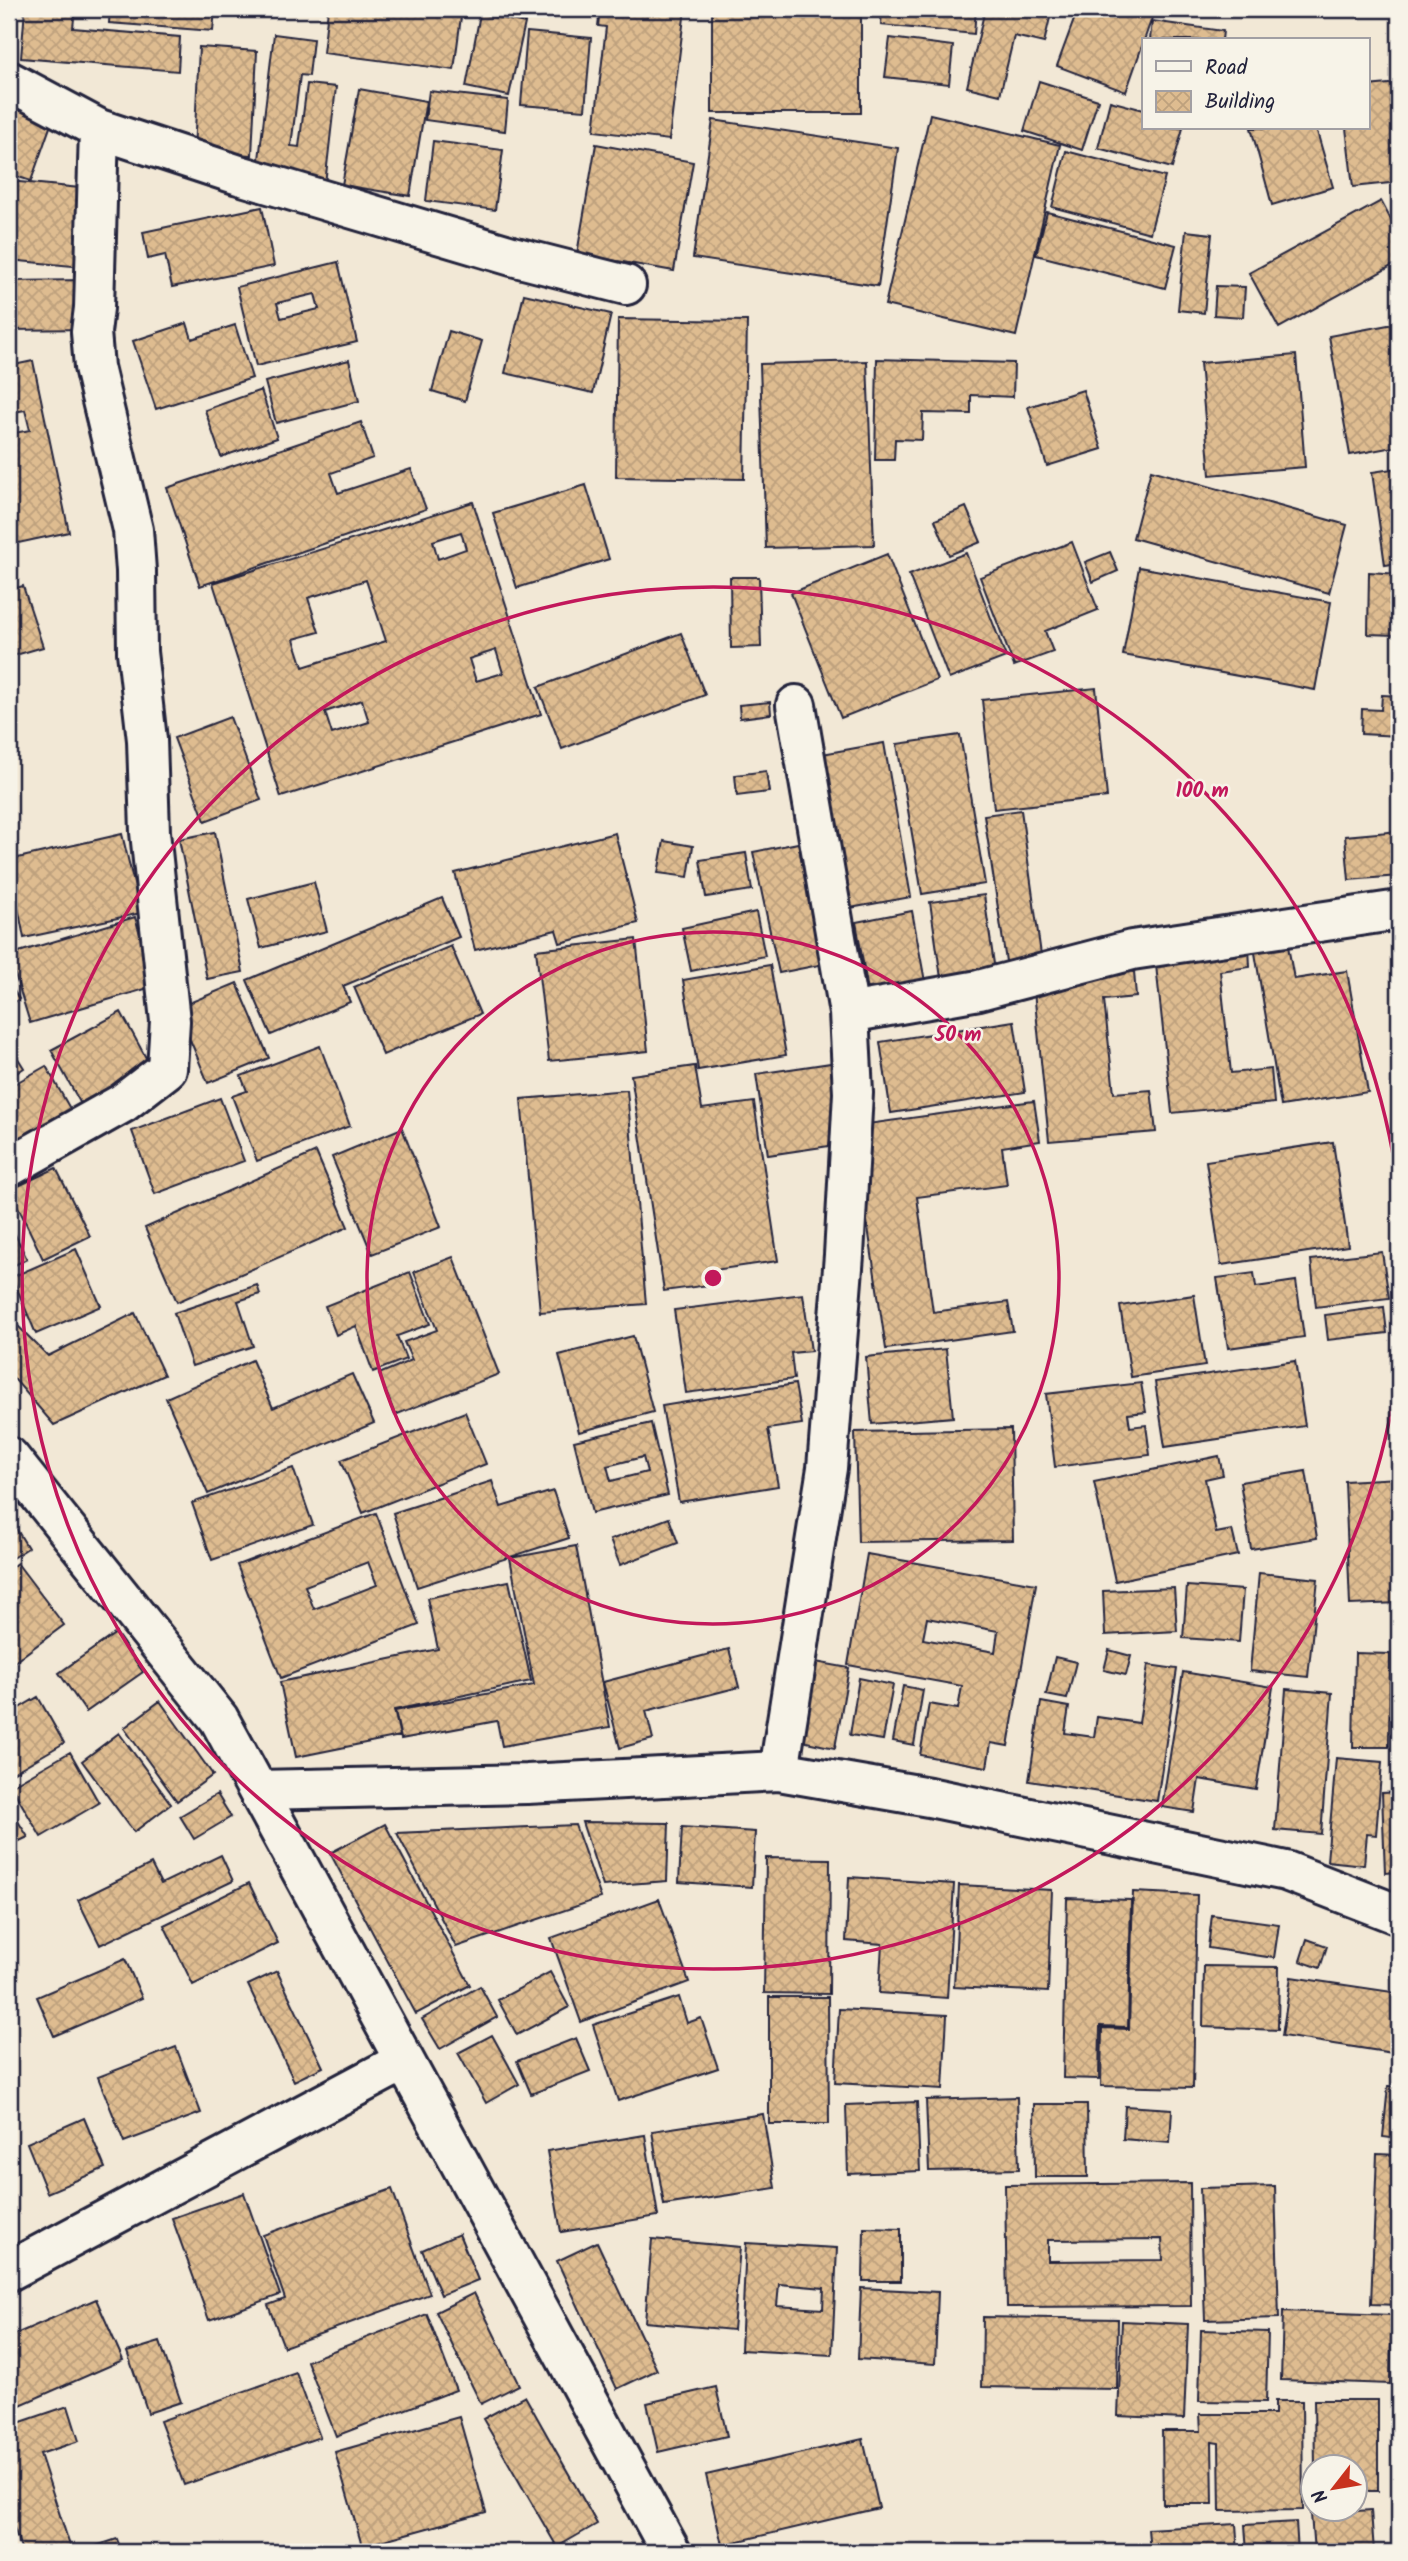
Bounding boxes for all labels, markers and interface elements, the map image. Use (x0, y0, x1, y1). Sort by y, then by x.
legend (1142, 38, 1370, 130)
text: Road (1205, 52, 1248, 85)
text: Building (1205, 86, 1275, 119)
text: 100 m (1175, 775, 1229, 808)
text: 50 m (934, 1019, 981, 1052)
centre of rings (701, 1266, 725, 1290)
north arrow (1300, 2452, 1370, 2522)
text: N (1305, 2483, 1337, 2509)

